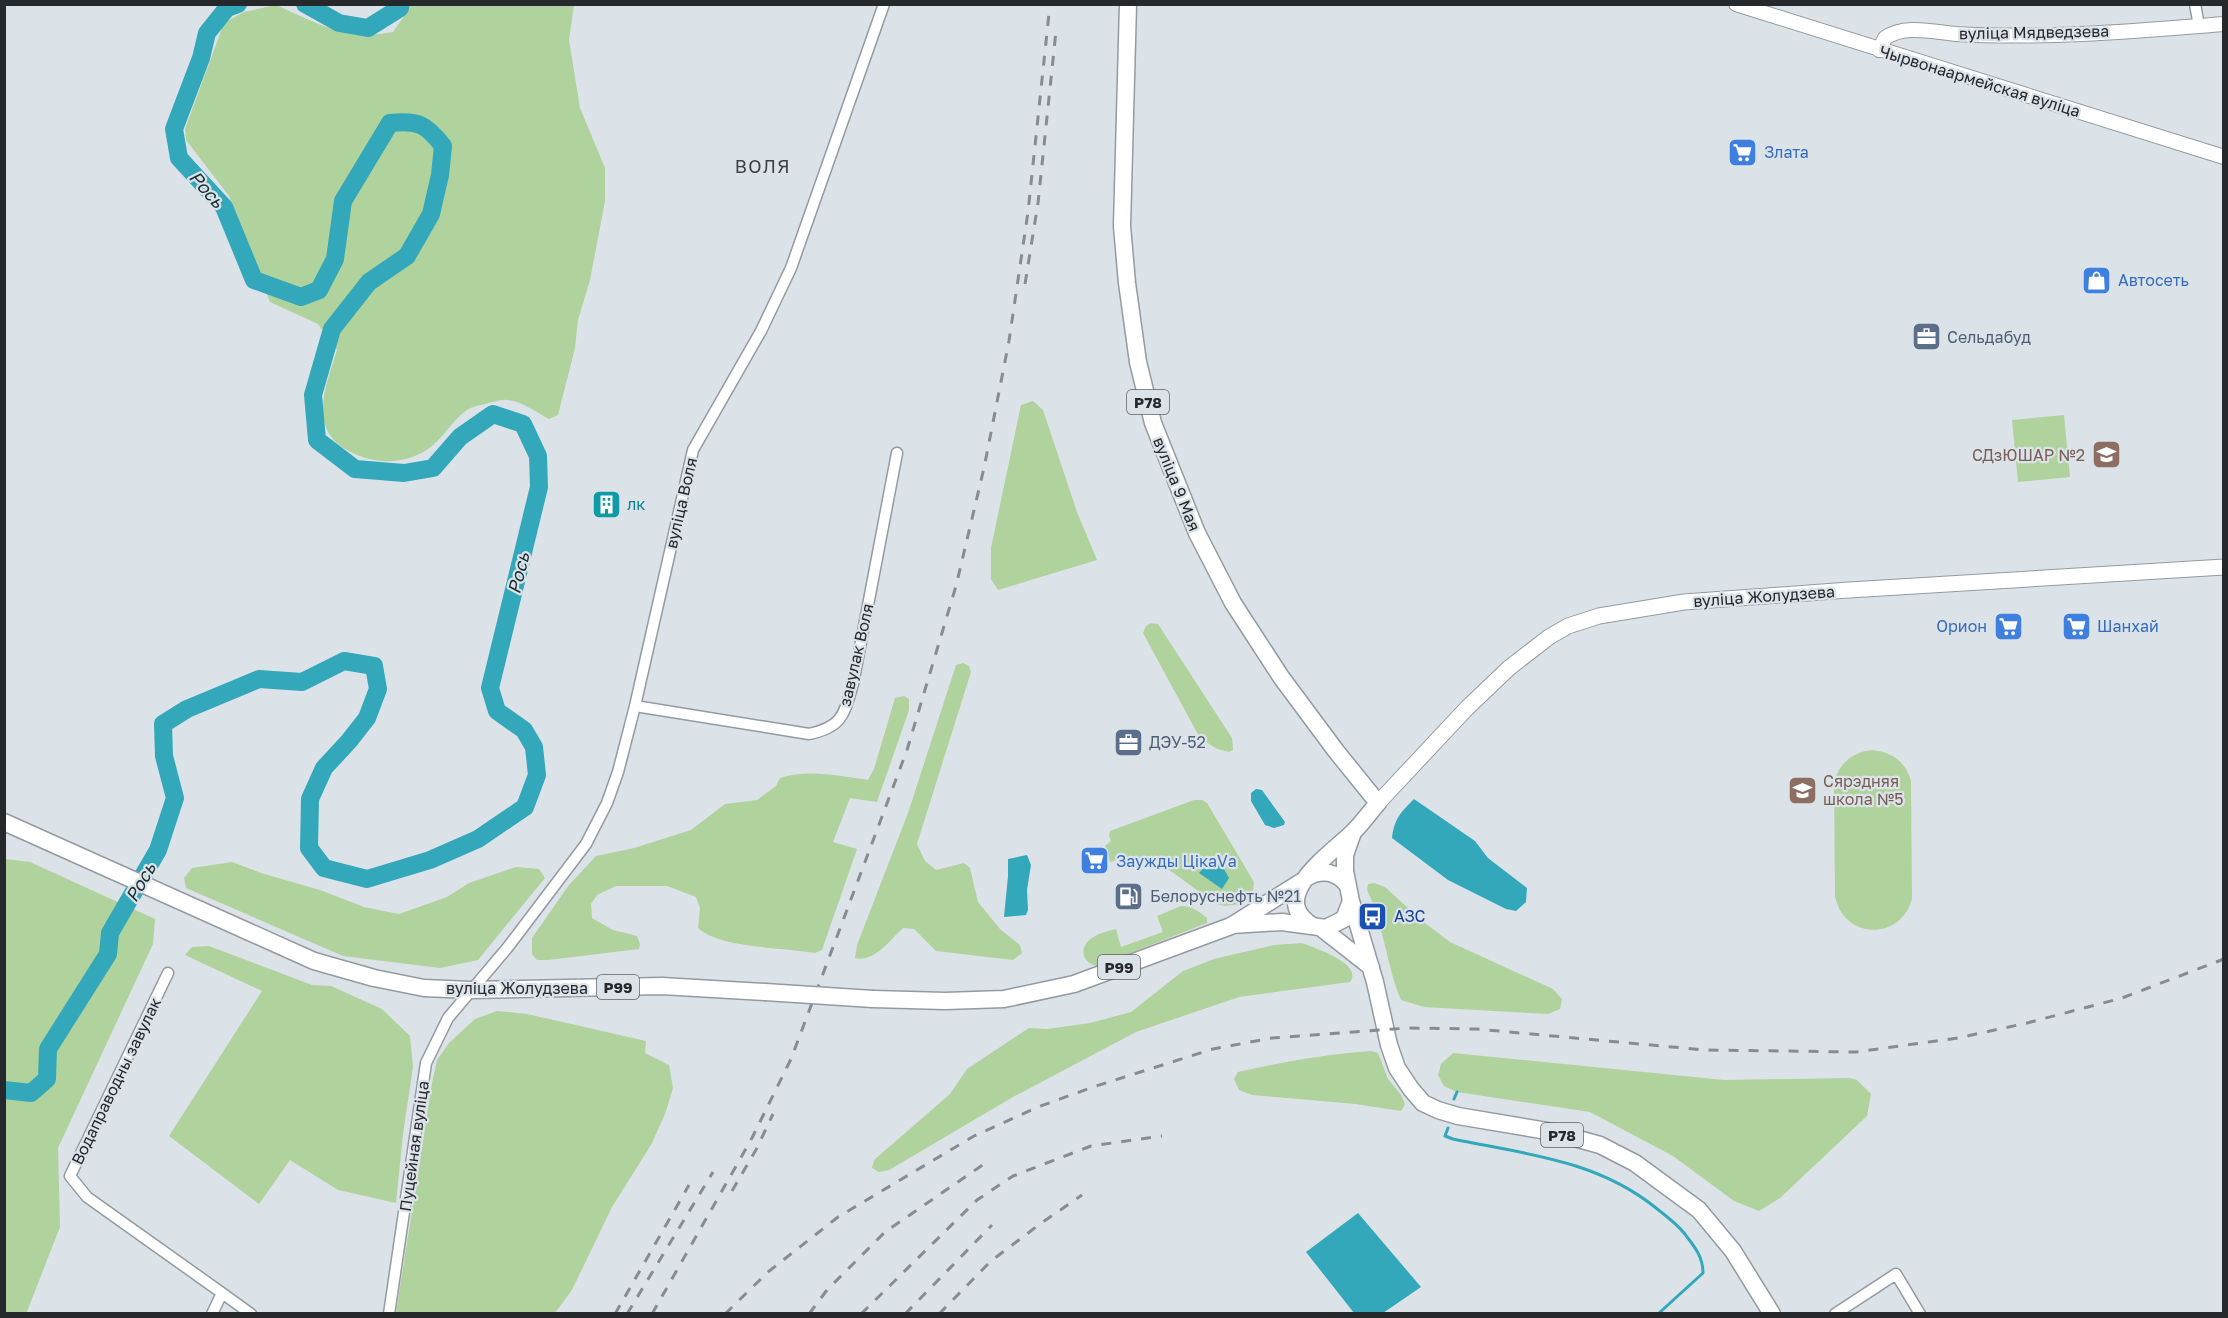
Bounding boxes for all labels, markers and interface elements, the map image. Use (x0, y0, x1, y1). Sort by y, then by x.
street label: вуліца Мядведзева (1959, 21, 2109, 43)
street label: Чырвонаармейская вуліца (1877, 41, 2083, 121)
supermarket icon: Злата (1727, 136, 1759, 168)
place label: Злата (1764, 142, 1809, 162)
district label: ВОЛЯ (735, 155, 791, 177)
water label: Рось (185, 166, 229, 212)
shop icon: Автосеть (2081, 264, 2113, 296)
place label: Автосеть (2118, 270, 2189, 290)
office icon: Сельдабуд (1910, 321, 1942, 353)
place label: Сельдабуд (1947, 327, 2031, 347)
road number: Р78 (1127, 390, 1169, 414)
street label: вуліца 9 Мая (1149, 434, 1205, 534)
school or university icon: СДзЮШАР №2 (2090, 439, 2122, 471)
place label: СДзЮШАР №2 (1972, 445, 2085, 465)
street label: вуліца Воля (661, 456, 701, 550)
building icon: лк (590, 488, 622, 520)
place label: лк (627, 494, 646, 514)
water label: Рось (502, 550, 534, 596)
street label: вуліца Жолудзева (1693, 581, 1835, 611)
street label: завулак Воля (834, 602, 878, 708)
supermarket icon: Орион (1992, 610, 2024, 642)
supermarket icon: Шанхай (2060, 610, 2092, 642)
place label: Орион (1936, 616, 1987, 636)
place label: Шанхай (2097, 616, 2159, 636)
office icon: ДЭУ-52 (1112, 726, 1144, 758)
place label: ДЭУ-52 (1149, 732, 1206, 752)
place label: Сярэдняя школа №5 (1823, 771, 1903, 809)
school or university icon: Сярэдняя школа №5 (1786, 774, 1818, 806)
supermarket icon: Заужды ЦікаVа (1079, 845, 1111, 877)
place label: Заужды ЦікаVа (1116, 851, 1237, 871)
water label: Рось (120, 858, 160, 906)
fuel station icon: Белоруснефть №21 (1113, 880, 1145, 912)
place label: Белоруснефть №21 (1150, 886, 1301, 906)
bus stop icon: АЗС (1357, 900, 1389, 932)
place label: АЗС (1394, 906, 1425, 926)
road number: Р99 (1098, 955, 1140, 979)
road number: Р99 (597, 975, 639, 999)
street label: вуліца Жолудзева (446, 978, 588, 998)
street label: Водаправодны завулак (67, 994, 165, 1168)
street label: Пуцейная вуліца (395, 1079, 433, 1213)
road number: Р78 (1541, 1123, 1583, 1147)

